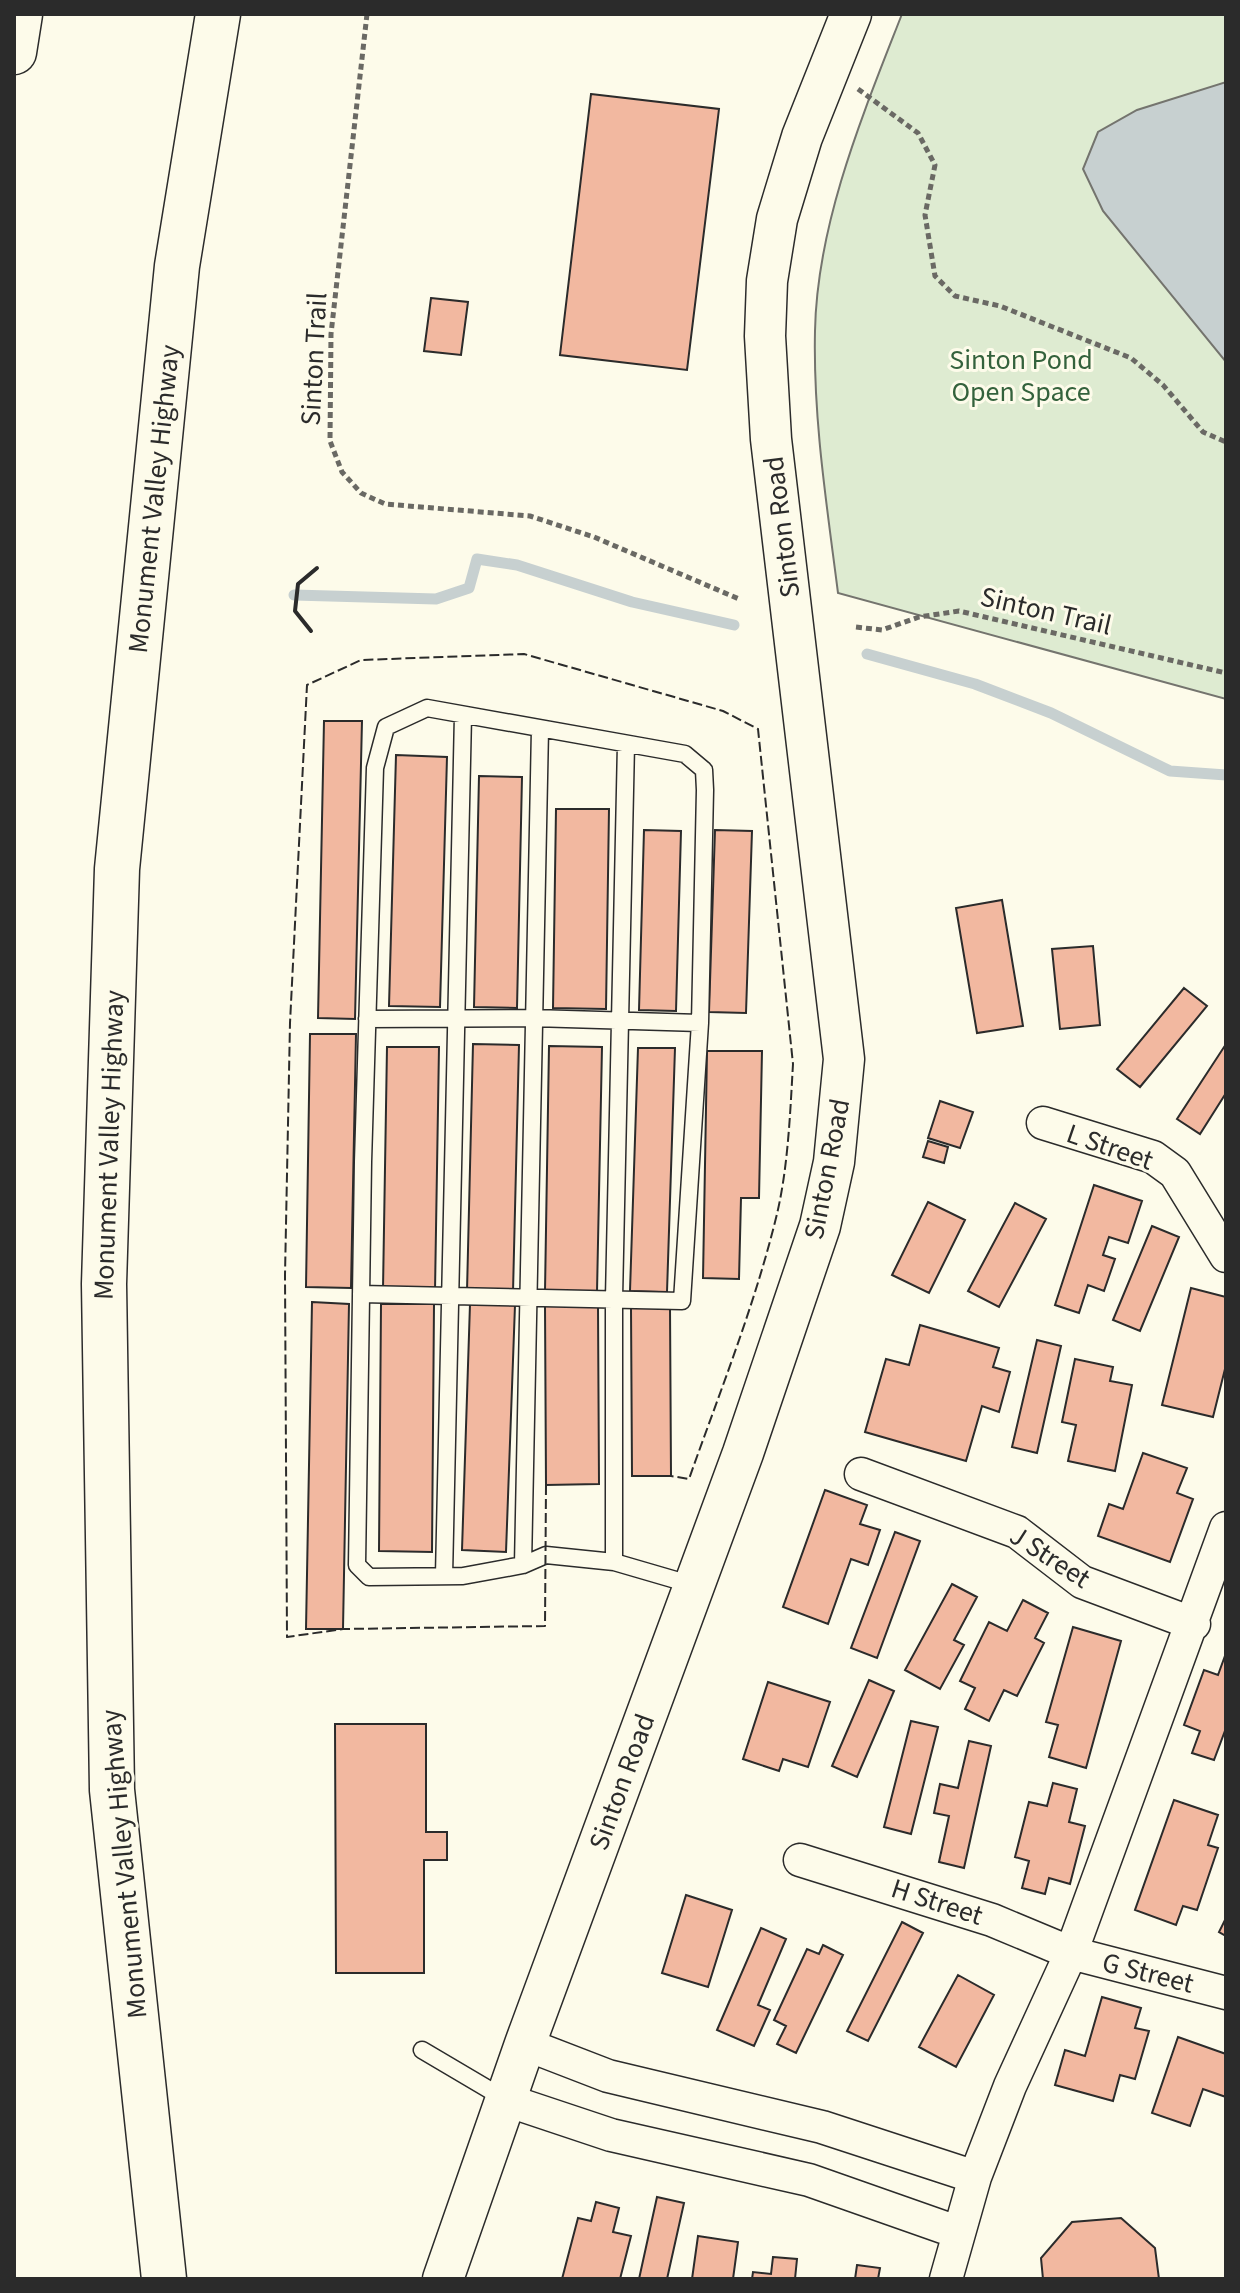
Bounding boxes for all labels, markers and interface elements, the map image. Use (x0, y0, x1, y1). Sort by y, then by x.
street label: Sinton Trail (291, 291, 337, 427)
park label: Sinton Pond Open Space (949, 340, 1093, 412)
street label: Monument Valley Highway (118, 343, 190, 655)
street label: Sinton Road (753, 454, 811, 600)
street label: Sinton Trail (977, 577, 1115, 645)
street label: Monument Valley Highway (84, 989, 134, 1301)
street label: Sinton Road (794, 1095, 860, 1243)
street label: L Street (1061, 1114, 1159, 1181)
street label: J Street (1002, 1516, 1099, 1598)
street label: Monument Valley Highway (91, 1708, 157, 2020)
street label: Sinton Road (579, 1708, 665, 1856)
street label: H Street (886, 1868, 988, 1936)
street label: G Street (1098, 1942, 1198, 2004)

